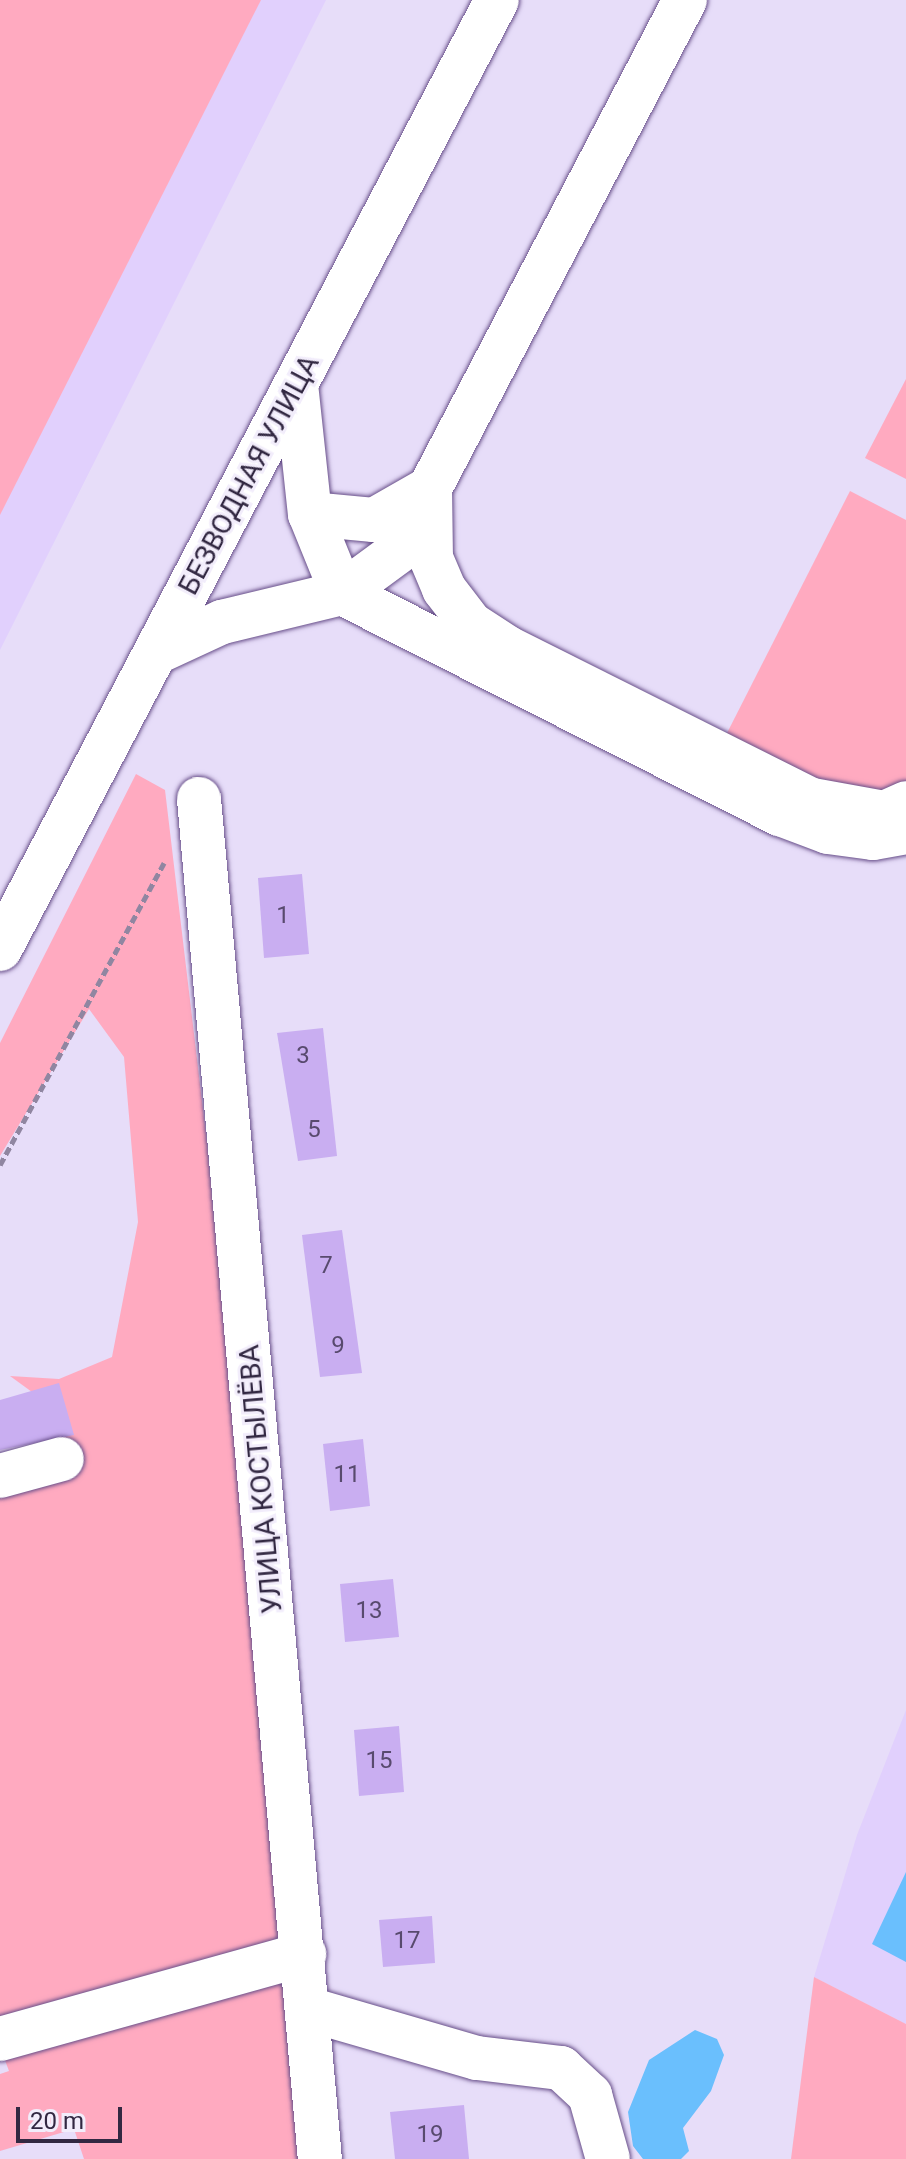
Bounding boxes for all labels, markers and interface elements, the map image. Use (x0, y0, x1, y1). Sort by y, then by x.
street label: БЕЗВОДНАЯ УЛИЦА (172, 349, 326, 601)
house number: 1 (276, 902, 290, 930)
house number: 3 (296, 1042, 310, 1070)
house number: 5 (307, 1116, 321, 1144)
house number: 7 (319, 1252, 333, 1280)
house number: 9 (331, 1332, 345, 1360)
street label: УЛИЦА КОСТЫЛЁВА (233, 1343, 289, 1615)
house number: 11 (334, 1461, 360, 1489)
house number: 13 (356, 1597, 382, 1625)
house number: 15 (366, 1747, 392, 1775)
house number: 17 (394, 1927, 420, 1955)
scale bar (20, 2091, 126, 2141)
text: 20 m (30, 2107, 84, 2135)
house number: 19 (417, 2121, 443, 2149)

